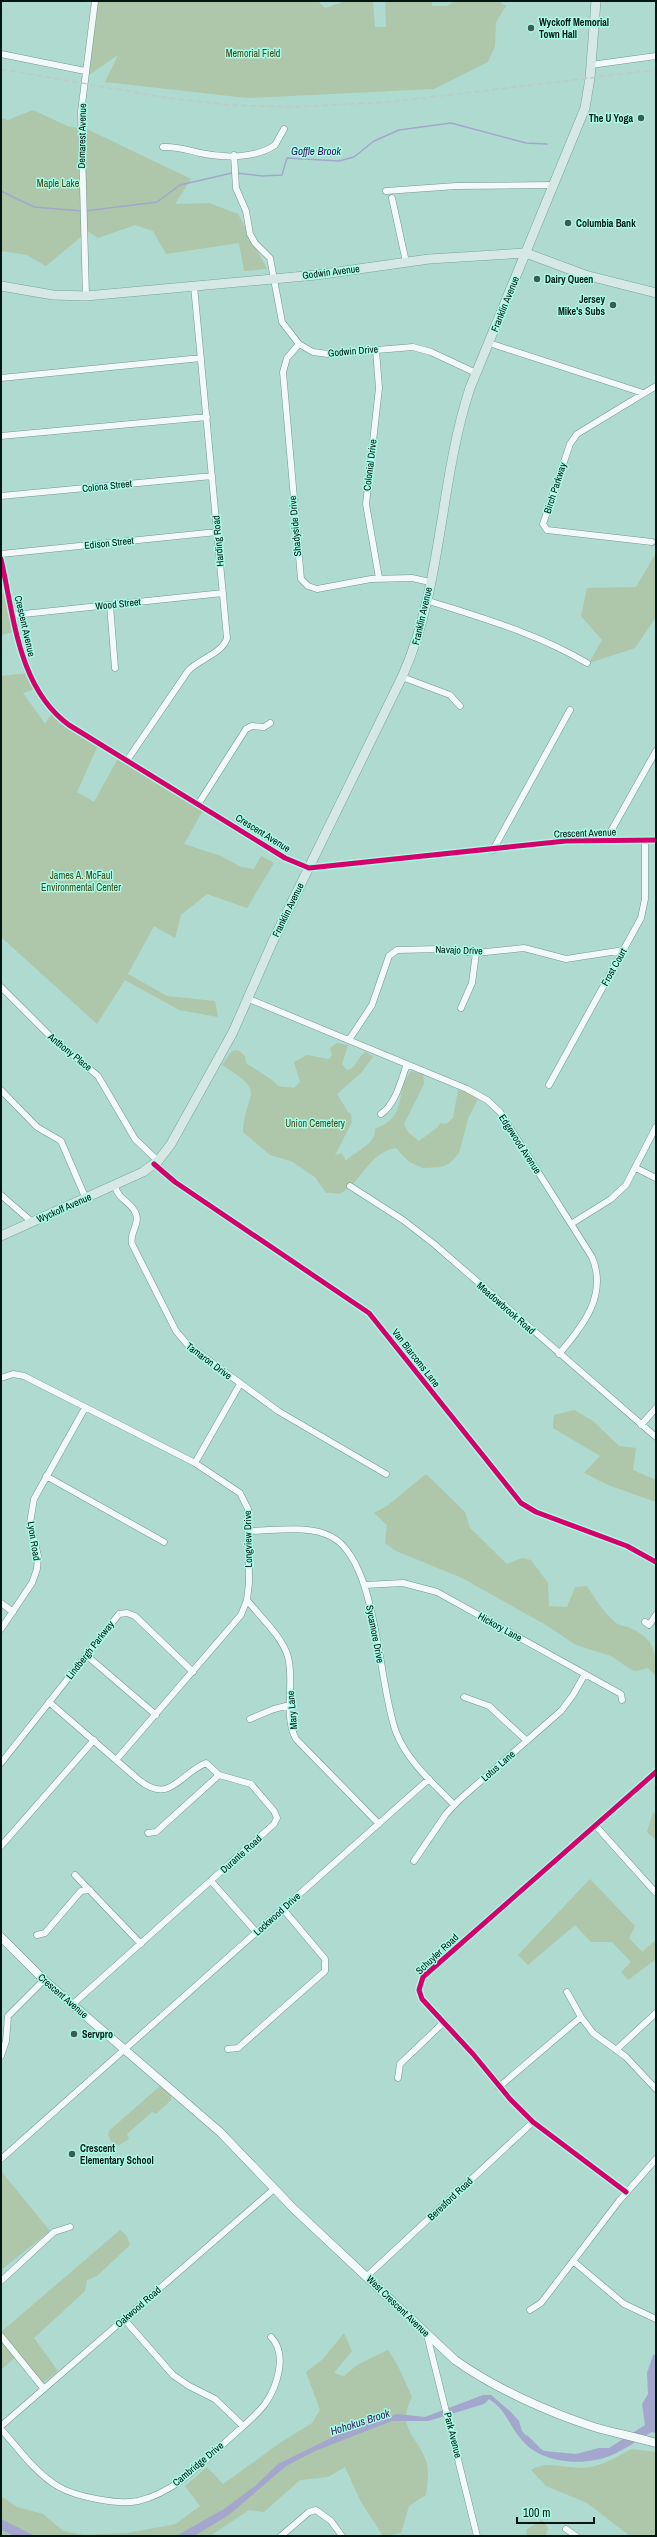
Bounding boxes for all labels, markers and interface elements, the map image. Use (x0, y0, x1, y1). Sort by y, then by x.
place label: Wyckoff Memorial Town Hall (539, 16, 609, 41)
marker: Wyckoff Memorial Town Hall (526, 23, 536, 33)
park label: Memorial Field (226, 47, 280, 60)
street label: Demarest Avenue (75, 103, 89, 169)
place label: The U Yoga (589, 112, 633, 125)
marker: The U Yoga (636, 113, 646, 123)
water label: Goffle Brook (291, 144, 341, 158)
park label: Maple Lake (37, 177, 80, 190)
place label: Columbia Bank (576, 217, 636, 230)
marker: Columbia Bank (563, 218, 573, 228)
street label: Godwin Avenue (302, 262, 361, 282)
place label: Dairy Queen (545, 273, 593, 286)
street label: Franklin Avenue (488, 274, 522, 334)
marker: Dairy Queen (532, 274, 542, 284)
place label: Jersey Mike's Subs (558, 293, 605, 318)
marker: Jersey Mike's Subs (608, 300, 618, 310)
street label: Godwin Drive (327, 342, 379, 360)
street label: Colonial Drive (360, 438, 380, 492)
street label: Birch Parkway (541, 460, 570, 515)
street label: Colona Street (81, 477, 133, 495)
street label: Shadyside Drive (286, 495, 304, 557)
street label: Harding Road (209, 515, 227, 567)
street label: Edison Street (84, 534, 135, 552)
street label: Franklin Avenue (409, 585, 435, 646)
street label: Crescent Avenue (12, 594, 38, 658)
street label: Wood Street (95, 595, 142, 613)
street label: Crescent Avenue (233, 811, 293, 855)
street label: Crescent Avenue (554, 825, 617, 841)
park label: James A. McFaul Environmental Center (41, 869, 121, 894)
street label: Franklin Avenue (269, 880, 307, 939)
street label: Navajo Drive (435, 943, 483, 957)
street label: Frost Court (598, 945, 630, 988)
street label: Anthony Place (45, 1030, 95, 1074)
street label: Edgewood Avenue (496, 1112, 544, 1177)
park label: Union Cemetery (285, 1117, 346, 1130)
street label: Wyckoff Avenue (35, 1190, 94, 1226)
street label: Meadowbrook Road (474, 1279, 538, 1337)
street label: Van Blarcoms Lane (389, 1326, 443, 1390)
street label: Tamaron Drive (184, 1340, 235, 1383)
street label: Longview Drive (241, 1510, 255, 1568)
street label: Lyon Road (25, 1521, 43, 1561)
street label: Sycamore Drive (363, 1604, 387, 1665)
street label: Hickory Lane (476, 1610, 525, 1645)
street label: Lindbergh Parkway (63, 1617, 117, 1682)
street label: Mary Lane (284, 1690, 300, 1730)
street label: Lotus Lane (478, 1747, 518, 1784)
street label: Durante Road (218, 1832, 264, 1876)
street label: Lockwood Drive (251, 1889, 304, 1939)
street label: Schuyler Road (413, 1931, 461, 1977)
street label: Crescent Avenue (35, 1971, 91, 2022)
place label: Servpro (82, 2028, 113, 2041)
marker: Servpro (69, 2029, 79, 2039)
place label: Crescent Elementary School (80, 2142, 154, 2167)
marker: Crescent Elementary School (67, 2149, 77, 2159)
street label: Beresford Road (425, 2175, 475, 2223)
street label: West Crescent Avenue (364, 2272, 433, 2340)
street label: Oakwood Road (112, 2284, 164, 2330)
water label: Hohokus Brook (329, 2406, 392, 2438)
street label: Park Avenue (441, 2411, 465, 2459)
street label: Cambridge Drive (170, 2439, 226, 2489)
scale bar (517, 2499, 594, 2525)
text: 100 m (523, 2505, 550, 2521)

